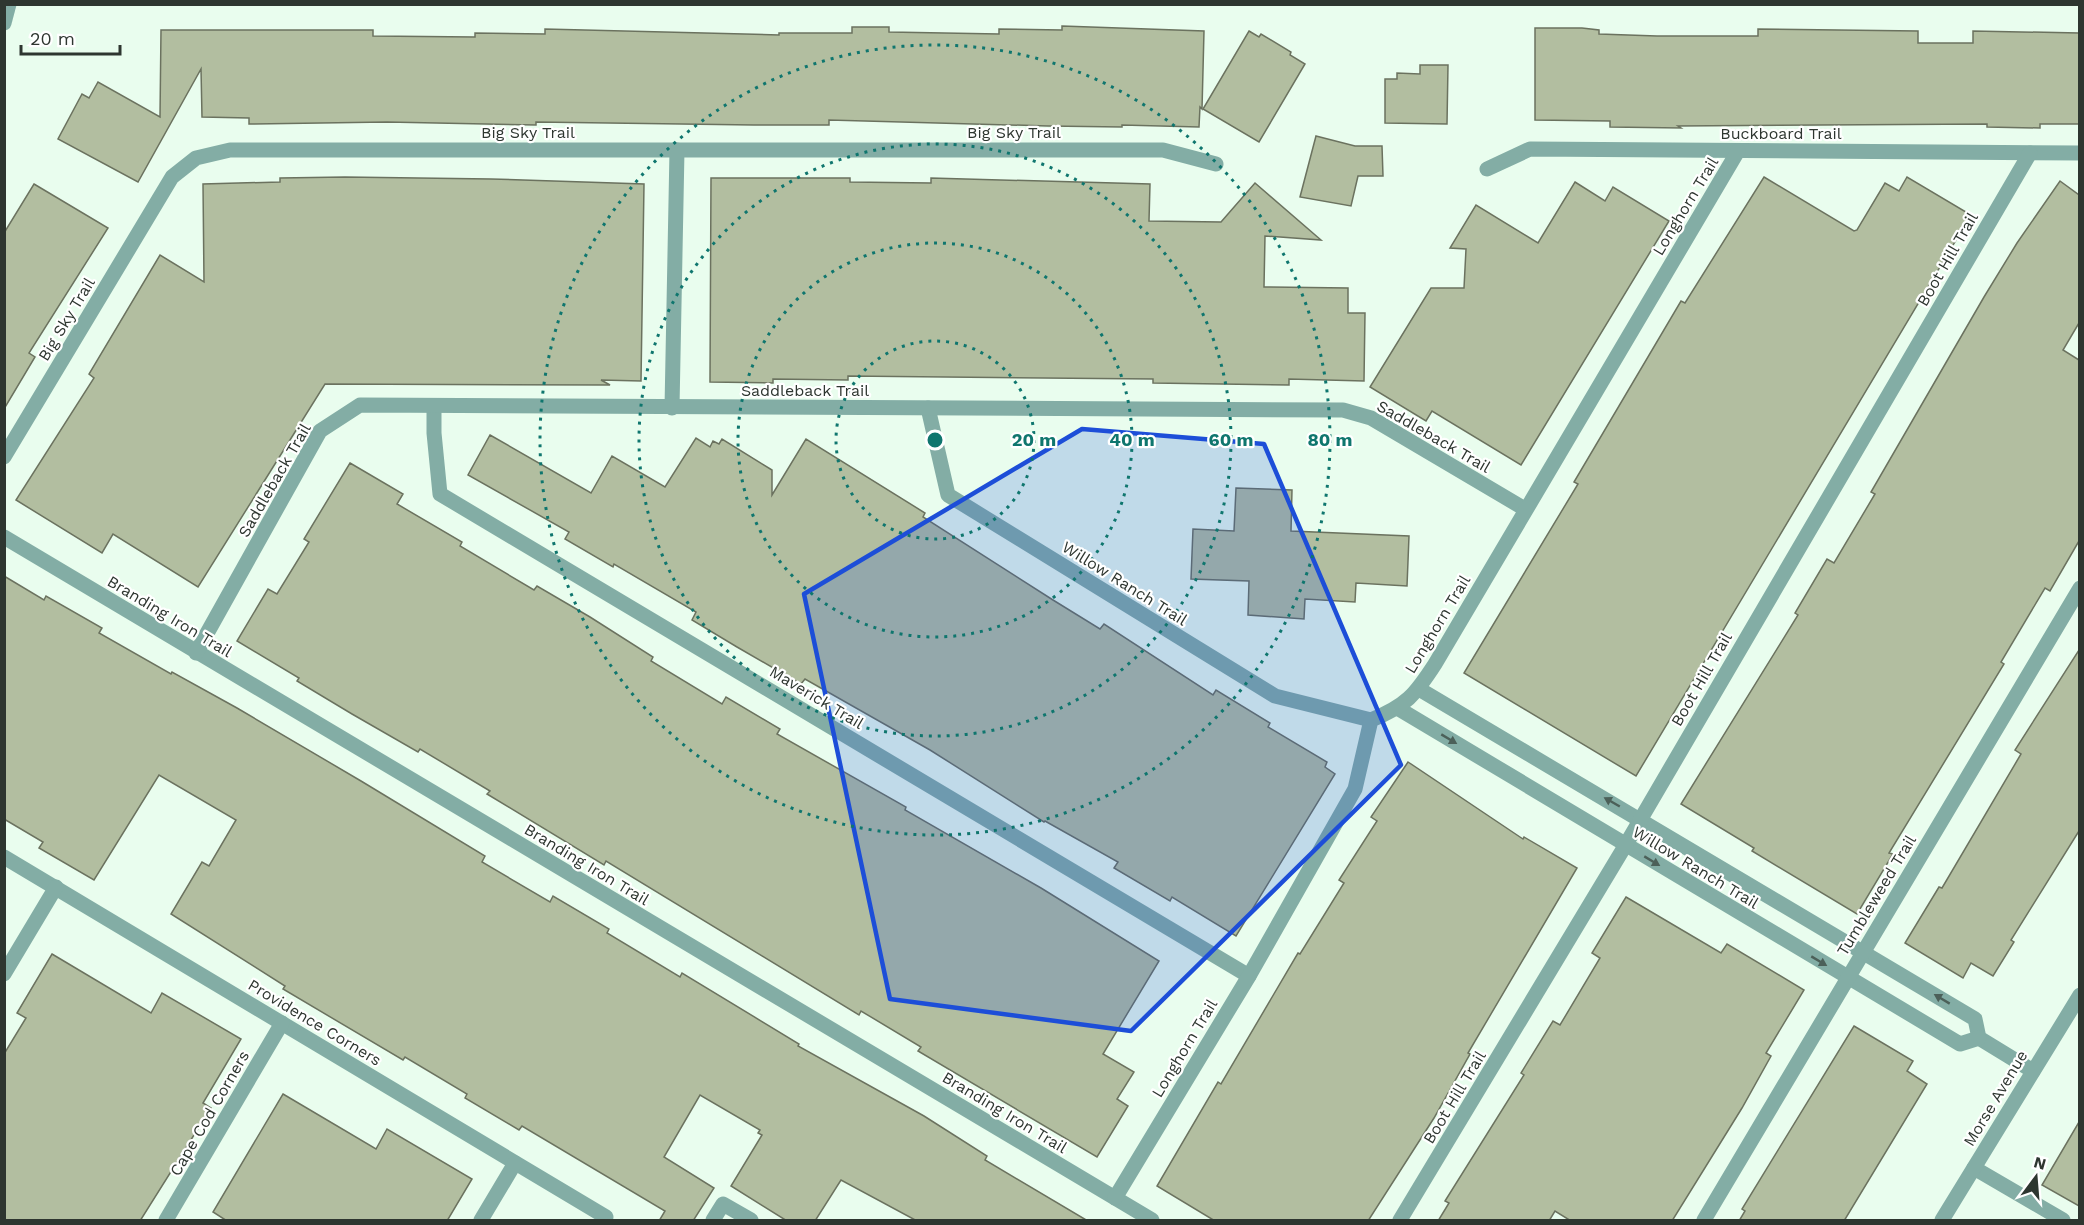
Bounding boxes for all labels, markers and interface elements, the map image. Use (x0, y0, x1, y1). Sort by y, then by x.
scale bar (21, 18, 120, 56)
text: 20 m (30, 28, 75, 49)
street label: Big Sky Trail (481, 123, 575, 142)
street label: Big Sky Trail (967, 123, 1061, 142)
street label: Buckboard Trail (1720, 124, 1842, 143)
street label: Longhorn Trail (1649, 154, 1722, 259)
street label: Boot Hill Trail (1913, 209, 1982, 309)
street label: Big Sky Trail (34, 274, 99, 364)
street label: Saddleback Trail (741, 381, 869, 400)
street label: Saddleback Trail (1373, 396, 1494, 477)
street label: Saddleback Trail (234, 420, 315, 541)
text: 20 m (1012, 429, 1056, 450)
text: 40 m (1109, 429, 1155, 450)
text: 60 m (1209, 429, 1253, 450)
text: 80 m (1308, 429, 1352, 450)
centre of rings (925, 430, 945, 450)
street label: Willow Ranch Trail (1059, 537, 1191, 630)
street label: Branding Iron Trail (104, 572, 236, 661)
street label: Longhorn Trail (1401, 572, 1474, 677)
street label: Boot Hill Trail (1667, 629, 1736, 729)
street label: Maverick Trail (766, 662, 867, 733)
one-way arrow (1441, 734, 1458, 744)
one-way arrow (1603, 797, 1620, 807)
street label: Branding Iron Trail (521, 820, 653, 909)
street label: Willow Ranch Trail (1629, 822, 1762, 913)
street label: Tumbleweed Trail (1833, 831, 1920, 959)
one-way arrow (1644, 856, 1660, 867)
one-way arrow (1811, 955, 1827, 966)
street label: Providence Corners (245, 975, 385, 1070)
one-way arrow (1933, 994, 1950, 1004)
street label: Longhorn Trail (1148, 996, 1221, 1101)
street label: Cape Cod Corners (166, 1047, 253, 1179)
street label: Boot Hill Trail (1419, 1047, 1490, 1147)
street label: Morse Avenue (1959, 1047, 2031, 1150)
street label: Branding Iron Trail (939, 1068, 1071, 1157)
north arrow (2006, 1147, 2066, 1207)
text: N (2032, 1152, 2048, 1174)

